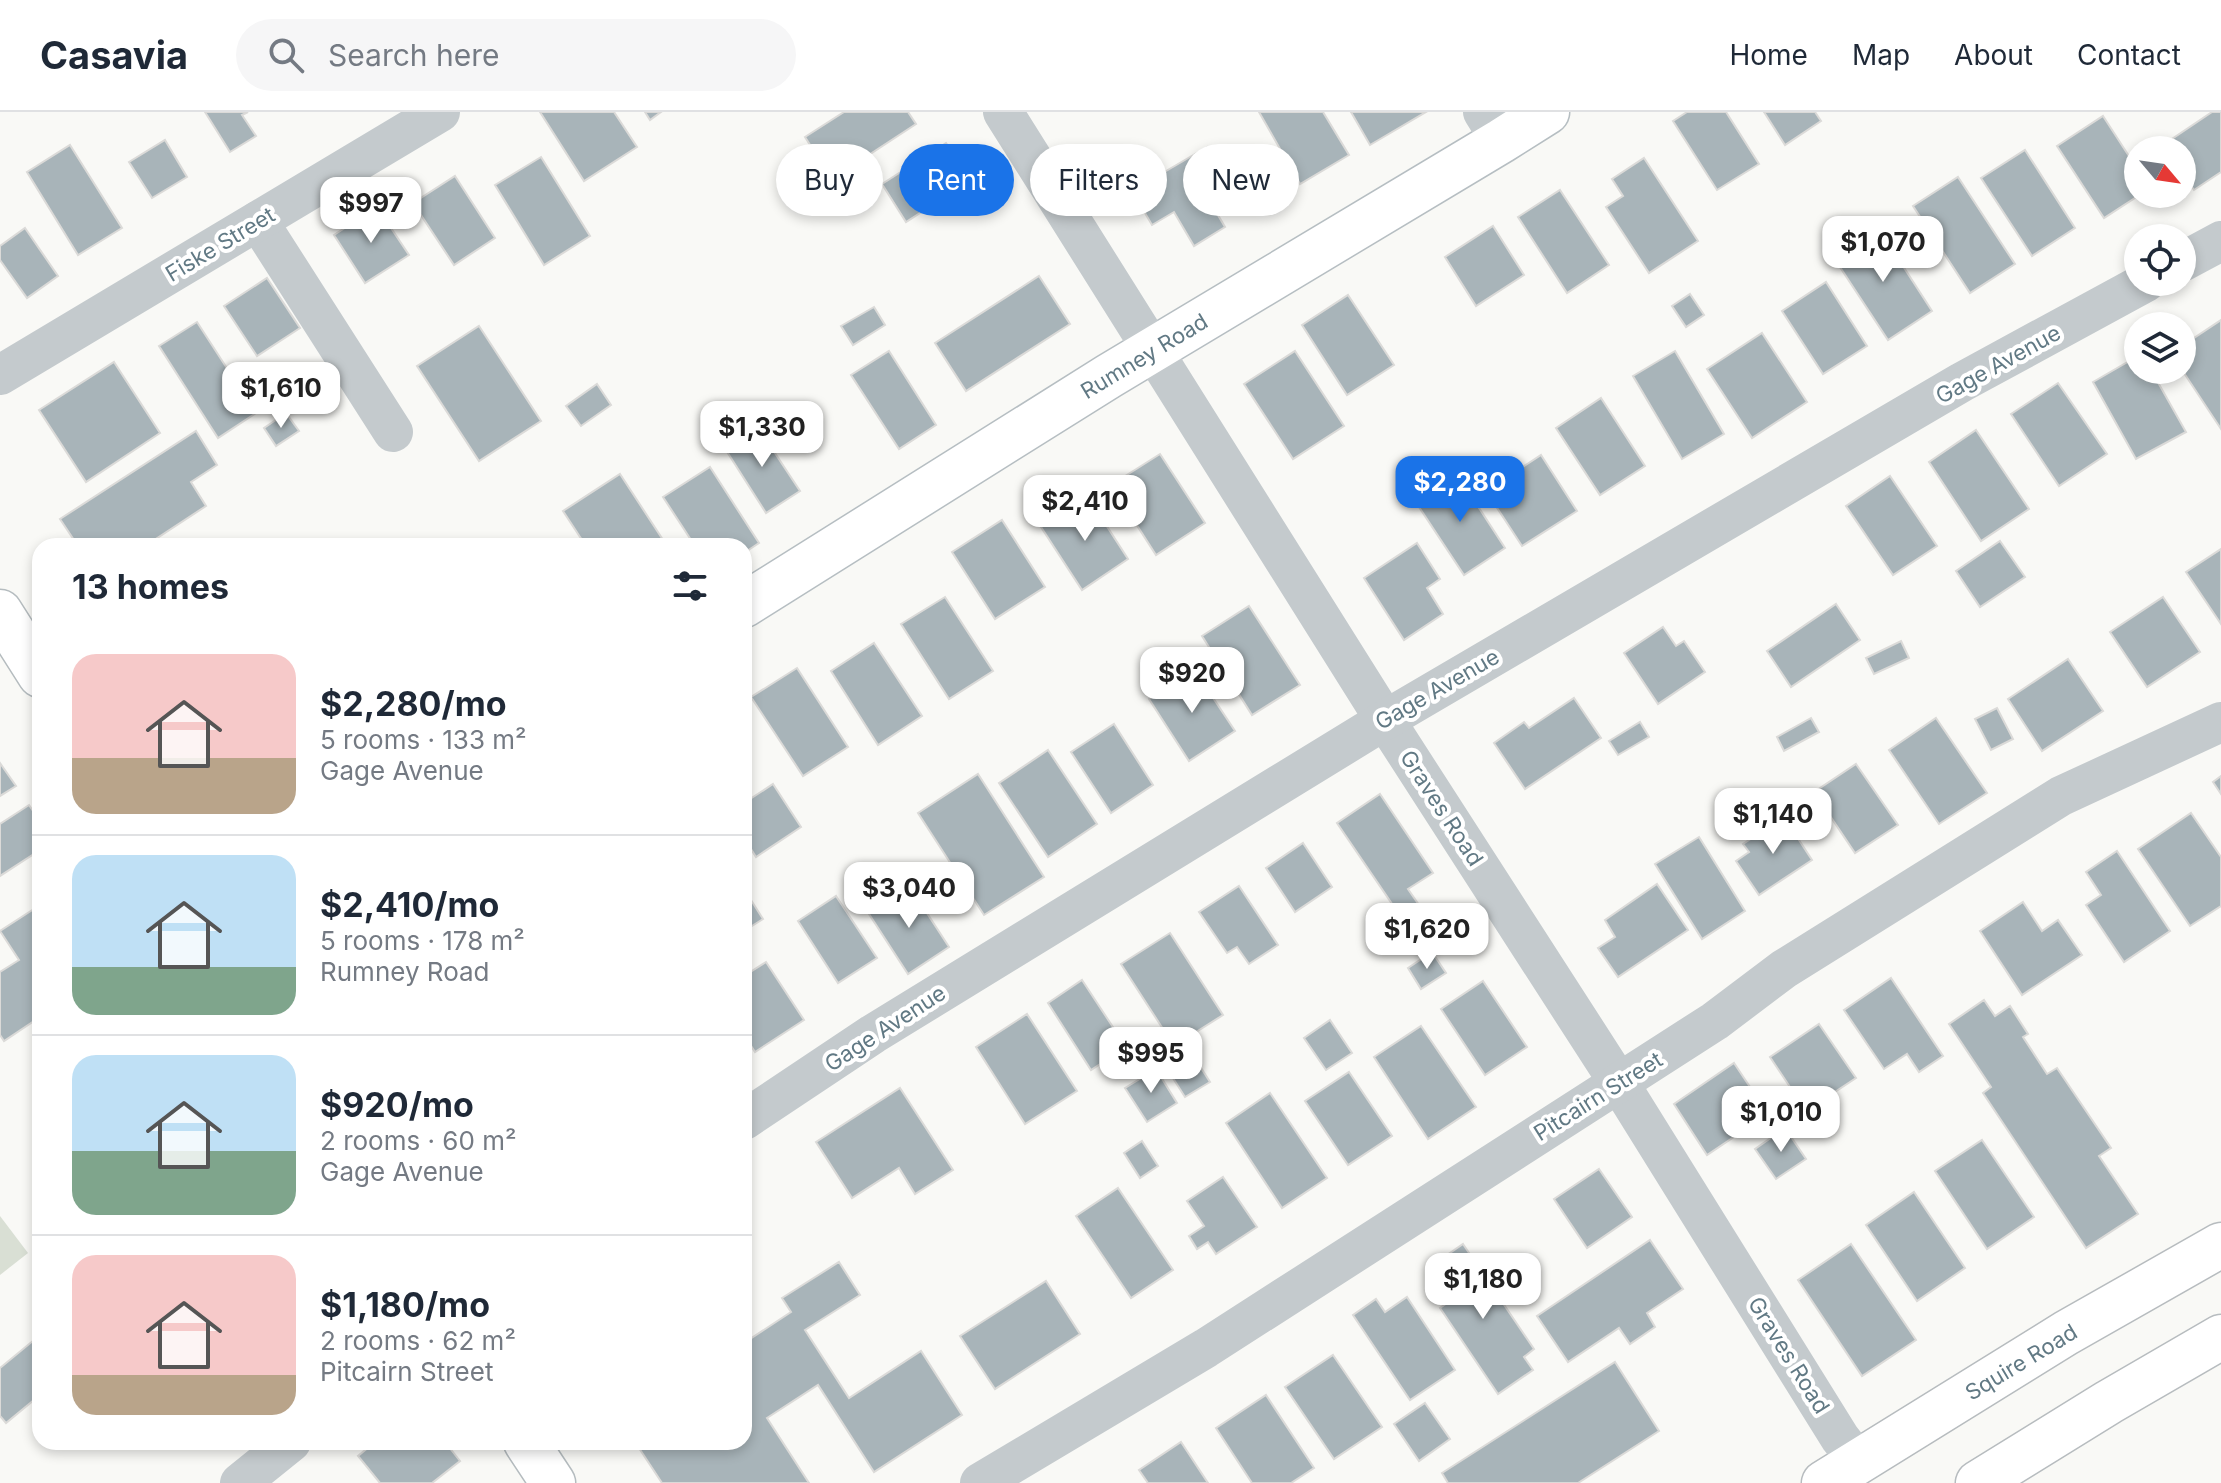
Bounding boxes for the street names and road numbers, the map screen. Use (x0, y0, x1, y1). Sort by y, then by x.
street label: Fiske Street (161, 201, 279, 287)
street label: Rumney Road (1076, 308, 1212, 404)
street label: Gage Avenue (1931, 319, 2065, 409)
street label: Gage Avenue (1371, 643, 1503, 735)
street label: Graves Road (1395, 745, 1489, 871)
street label: Gage Avenue (820, 979, 950, 1077)
street label: Pitcairn Street (1529, 1046, 1667, 1146)
street label: Graves Road (1743, 1292, 1835, 1418)
street label: Squire Road (1960, 1318, 2082, 1406)

